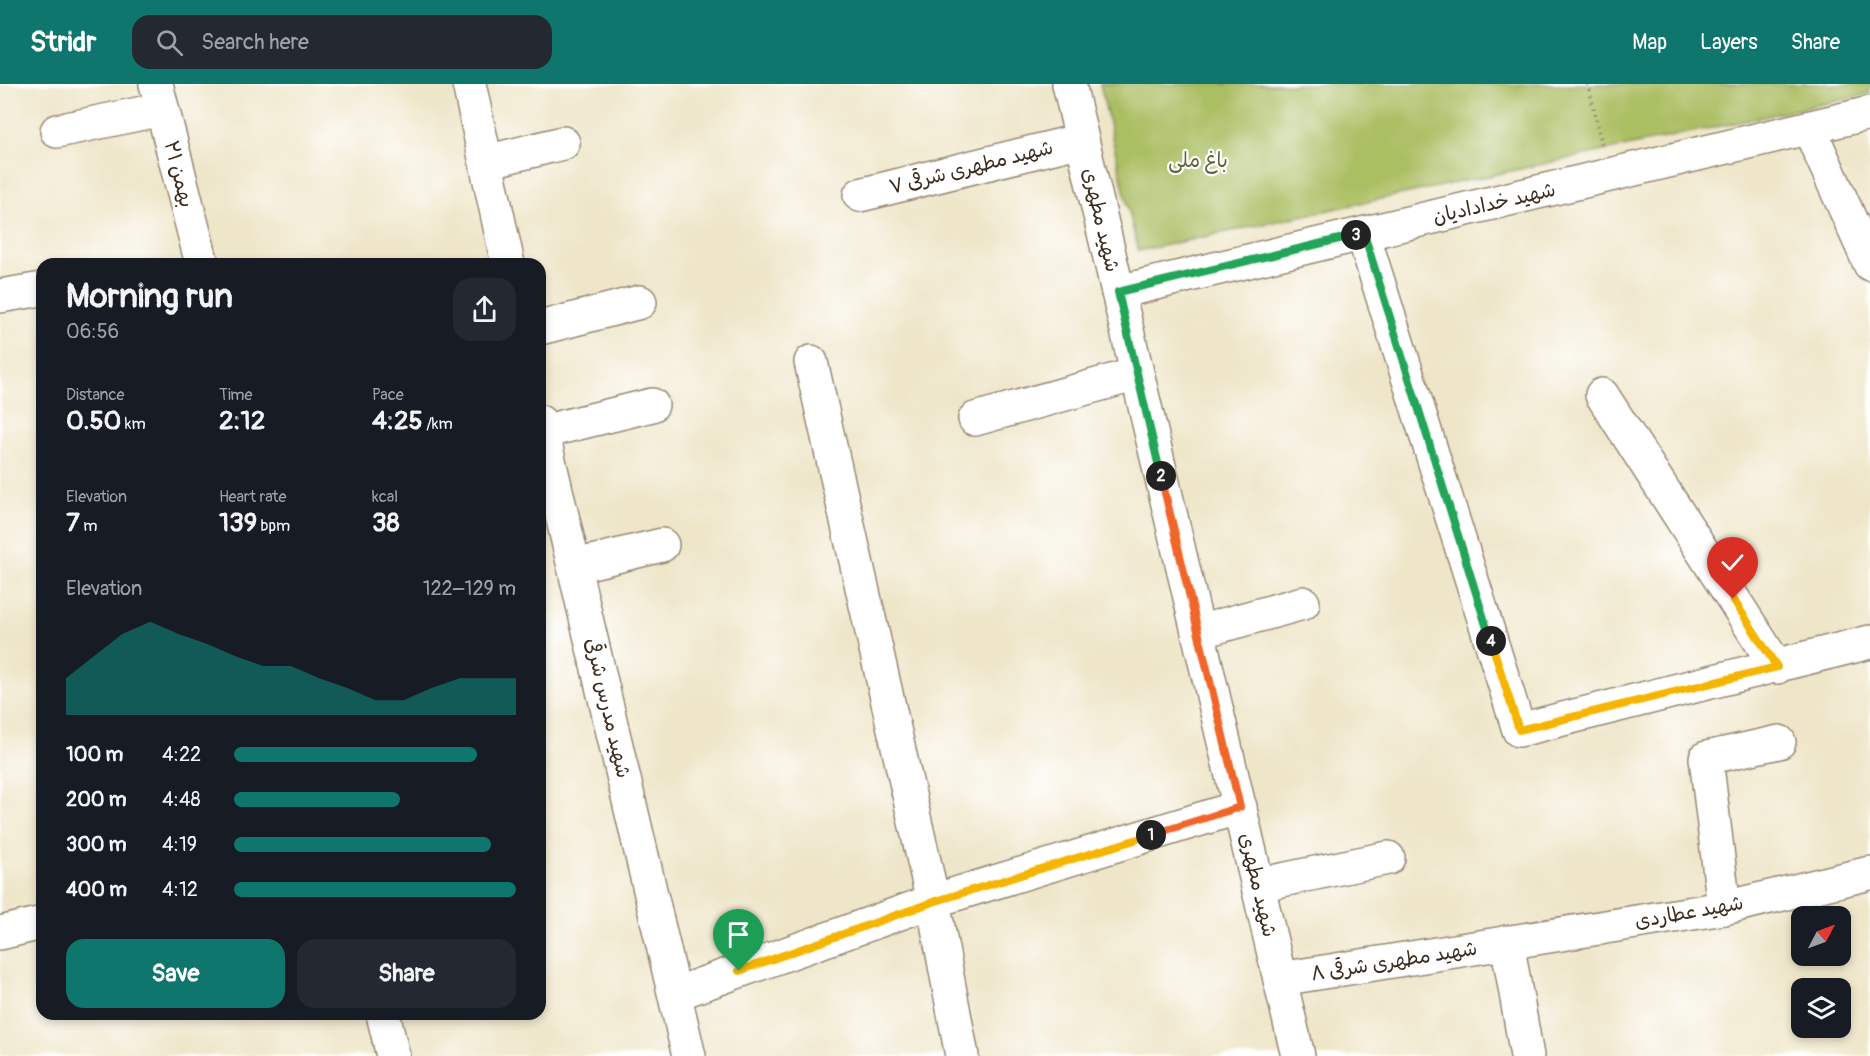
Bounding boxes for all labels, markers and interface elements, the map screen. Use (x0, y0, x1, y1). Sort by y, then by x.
search box (132, 15, 552, 69)
text: Stridr (30, 25, 96, 60)
icon: search (153, 26, 186, 59)
text: Search here (201, 28, 309, 56)
text: Map (1632, 29, 1667, 56)
text: Layers (1700, 29, 1758, 56)
text: Share (1791, 29, 1840, 56)
street label: شهید مطهری شرقی ۷ (886, 134, 1056, 199)
street label: بهمن ۲۱ (159, 138, 199, 210)
park label: باغ ملی (1168, 148, 1228, 174)
street label: شهید مطهری (1077, 165, 1125, 275)
street label: شهید خدادادیان (1430, 177, 1558, 229)
pin: 3 (1341, 220, 1371, 250)
text: 3 (1352, 225, 1360, 245)
text: Morning run (66, 276, 233, 317)
button: share (453, 278, 516, 341)
text: 06:56 (66, 319, 119, 344)
text: Distance (66, 385, 125, 405)
text: Time (219, 385, 252, 405)
text: Pace (372, 385, 404, 405)
text: 0.50 (66, 405, 121, 437)
text: 2:12 (219, 405, 265, 437)
text: 4:25 (372, 405, 423, 437)
text: km (121, 414, 146, 434)
text: /km (423, 414, 453, 434)
pin: 2 (1146, 461, 1176, 491)
text: 2 (1157, 466, 1165, 486)
text: Elevation (66, 487, 127, 507)
text: Heart rate (219, 487, 286, 507)
text: kcal (372, 487, 398, 507)
text: 7 (66, 507, 80, 539)
text: 139 (219, 507, 257, 539)
text: 38 (372, 507, 400, 539)
text: m (80, 516, 97, 536)
text: bpm (257, 516, 290, 536)
pin (1707, 537, 1758, 599)
icon: check (1716, 546, 1749, 579)
text: Elevation (66, 576, 142, 601)
text: 122–129 m (423, 576, 516, 601)
pin: 4 (1476, 626, 1506, 656)
text: 4 (1486, 631, 1496, 651)
street label: شهید مدرس شرقی (580, 635, 637, 781)
text: 100 m (66, 742, 123, 767)
text: 4:22 (162, 742, 201, 767)
text: 200 m (66, 787, 127, 812)
text: 4:48 (162, 787, 201, 812)
pin: 1 (1136, 820, 1166, 850)
text: 1 (1148, 825, 1154, 845)
street label: شهید مطهری (1234, 830, 1282, 940)
text: 300 m (66, 832, 127, 857)
text: 4:19 (162, 832, 197, 857)
text: 400 m (66, 877, 127, 902)
text: 4:12 (162, 877, 198, 902)
street label: شهید عطاردی (1633, 890, 1745, 934)
north arrow (1791, 906, 1851, 966)
map controls (1791, 906, 1851, 1038)
pin (713, 909, 764, 971)
icon: arrive (722, 918, 755, 951)
street label: شهید مطهری شرقی ۸ (1309, 935, 1479, 987)
button: Save (66, 939, 285, 1008)
button: Share (297, 939, 516, 1008)
button: layers (1791, 978, 1851, 1038)

